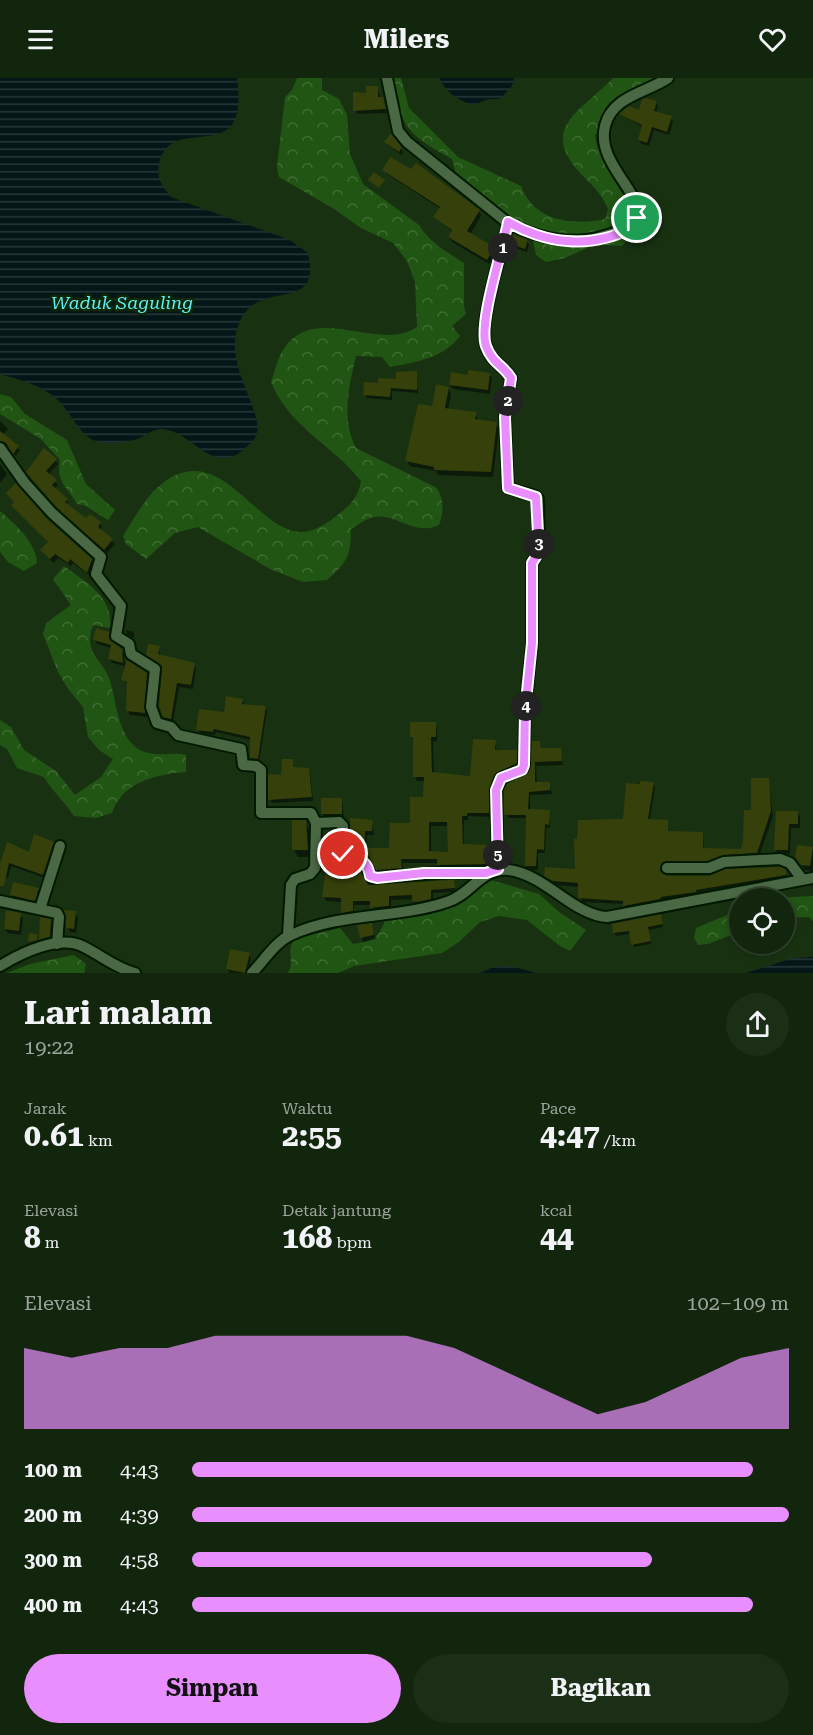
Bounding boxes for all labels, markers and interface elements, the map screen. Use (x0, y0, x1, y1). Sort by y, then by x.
icon: menu (24, 23, 57, 56)
text: Milers (364, 23, 449, 55)
icon: heart (756, 23, 789, 56)
pin (611, 192, 662, 243)
icon: arrive (620, 201, 653, 234)
pin: 1 (488, 233, 518, 263)
text: 1 (499, 238, 507, 257)
water label: Waduk Saguling (51, 292, 193, 313)
pin: 2 (493, 386, 523, 416)
text: 2 (504, 391, 512, 410)
pin: 3 (524, 529, 554, 559)
text: 3 (535, 534, 543, 553)
pin: 4 (511, 691, 541, 721)
text: 4 (522, 696, 530, 715)
pin (317, 828, 368, 879)
icon: check (326, 837, 359, 870)
pin: 5 (483, 840, 513, 870)
text: 5 (494, 845, 502, 864)
map controls (729, 888, 795, 954)
button: locate (729, 888, 795, 954)
text: Lari malam (24, 993, 212, 1032)
button: share (726, 993, 789, 1056)
text: 19:22 (24, 1035, 74, 1059)
text: Jarak (24, 1099, 67, 1118)
text: Waktu (282, 1099, 332, 1118)
text: Pace (540, 1099, 576, 1118)
text: 0.61 (24, 1118, 84, 1153)
text: 2:55 (282, 1118, 342, 1153)
text: 4:47 (540, 1118, 600, 1153)
text: km (84, 1131, 113, 1150)
text: /km (600, 1131, 636, 1150)
text: Elevasi (24, 1201, 78, 1220)
text: Detak jantung (282, 1201, 391, 1220)
text: kcal (540, 1201, 572, 1220)
text: 8 (24, 1220, 41, 1255)
text: 168 (282, 1220, 332, 1255)
text: 44 (540, 1220, 574, 1255)
text: m (41, 1233, 59, 1252)
text: bpm (332, 1233, 372, 1252)
text: Elevasi (24, 1291, 92, 1315)
text: 102–109 m (686, 1291, 789, 1315)
text: 100 m (24, 1458, 82, 1482)
text: 4:43 (120, 1458, 159, 1482)
text: 200 m (24, 1503, 82, 1527)
text: 4:39 (120, 1503, 159, 1527)
text: 300 m (24, 1548, 82, 1572)
text: 4:58 (120, 1548, 159, 1572)
text: 400 m (24, 1593, 82, 1617)
text: 4:43 (120, 1593, 159, 1617)
button: Simpan (24, 1654, 401, 1723)
button: Bagikan (413, 1654, 789, 1723)

